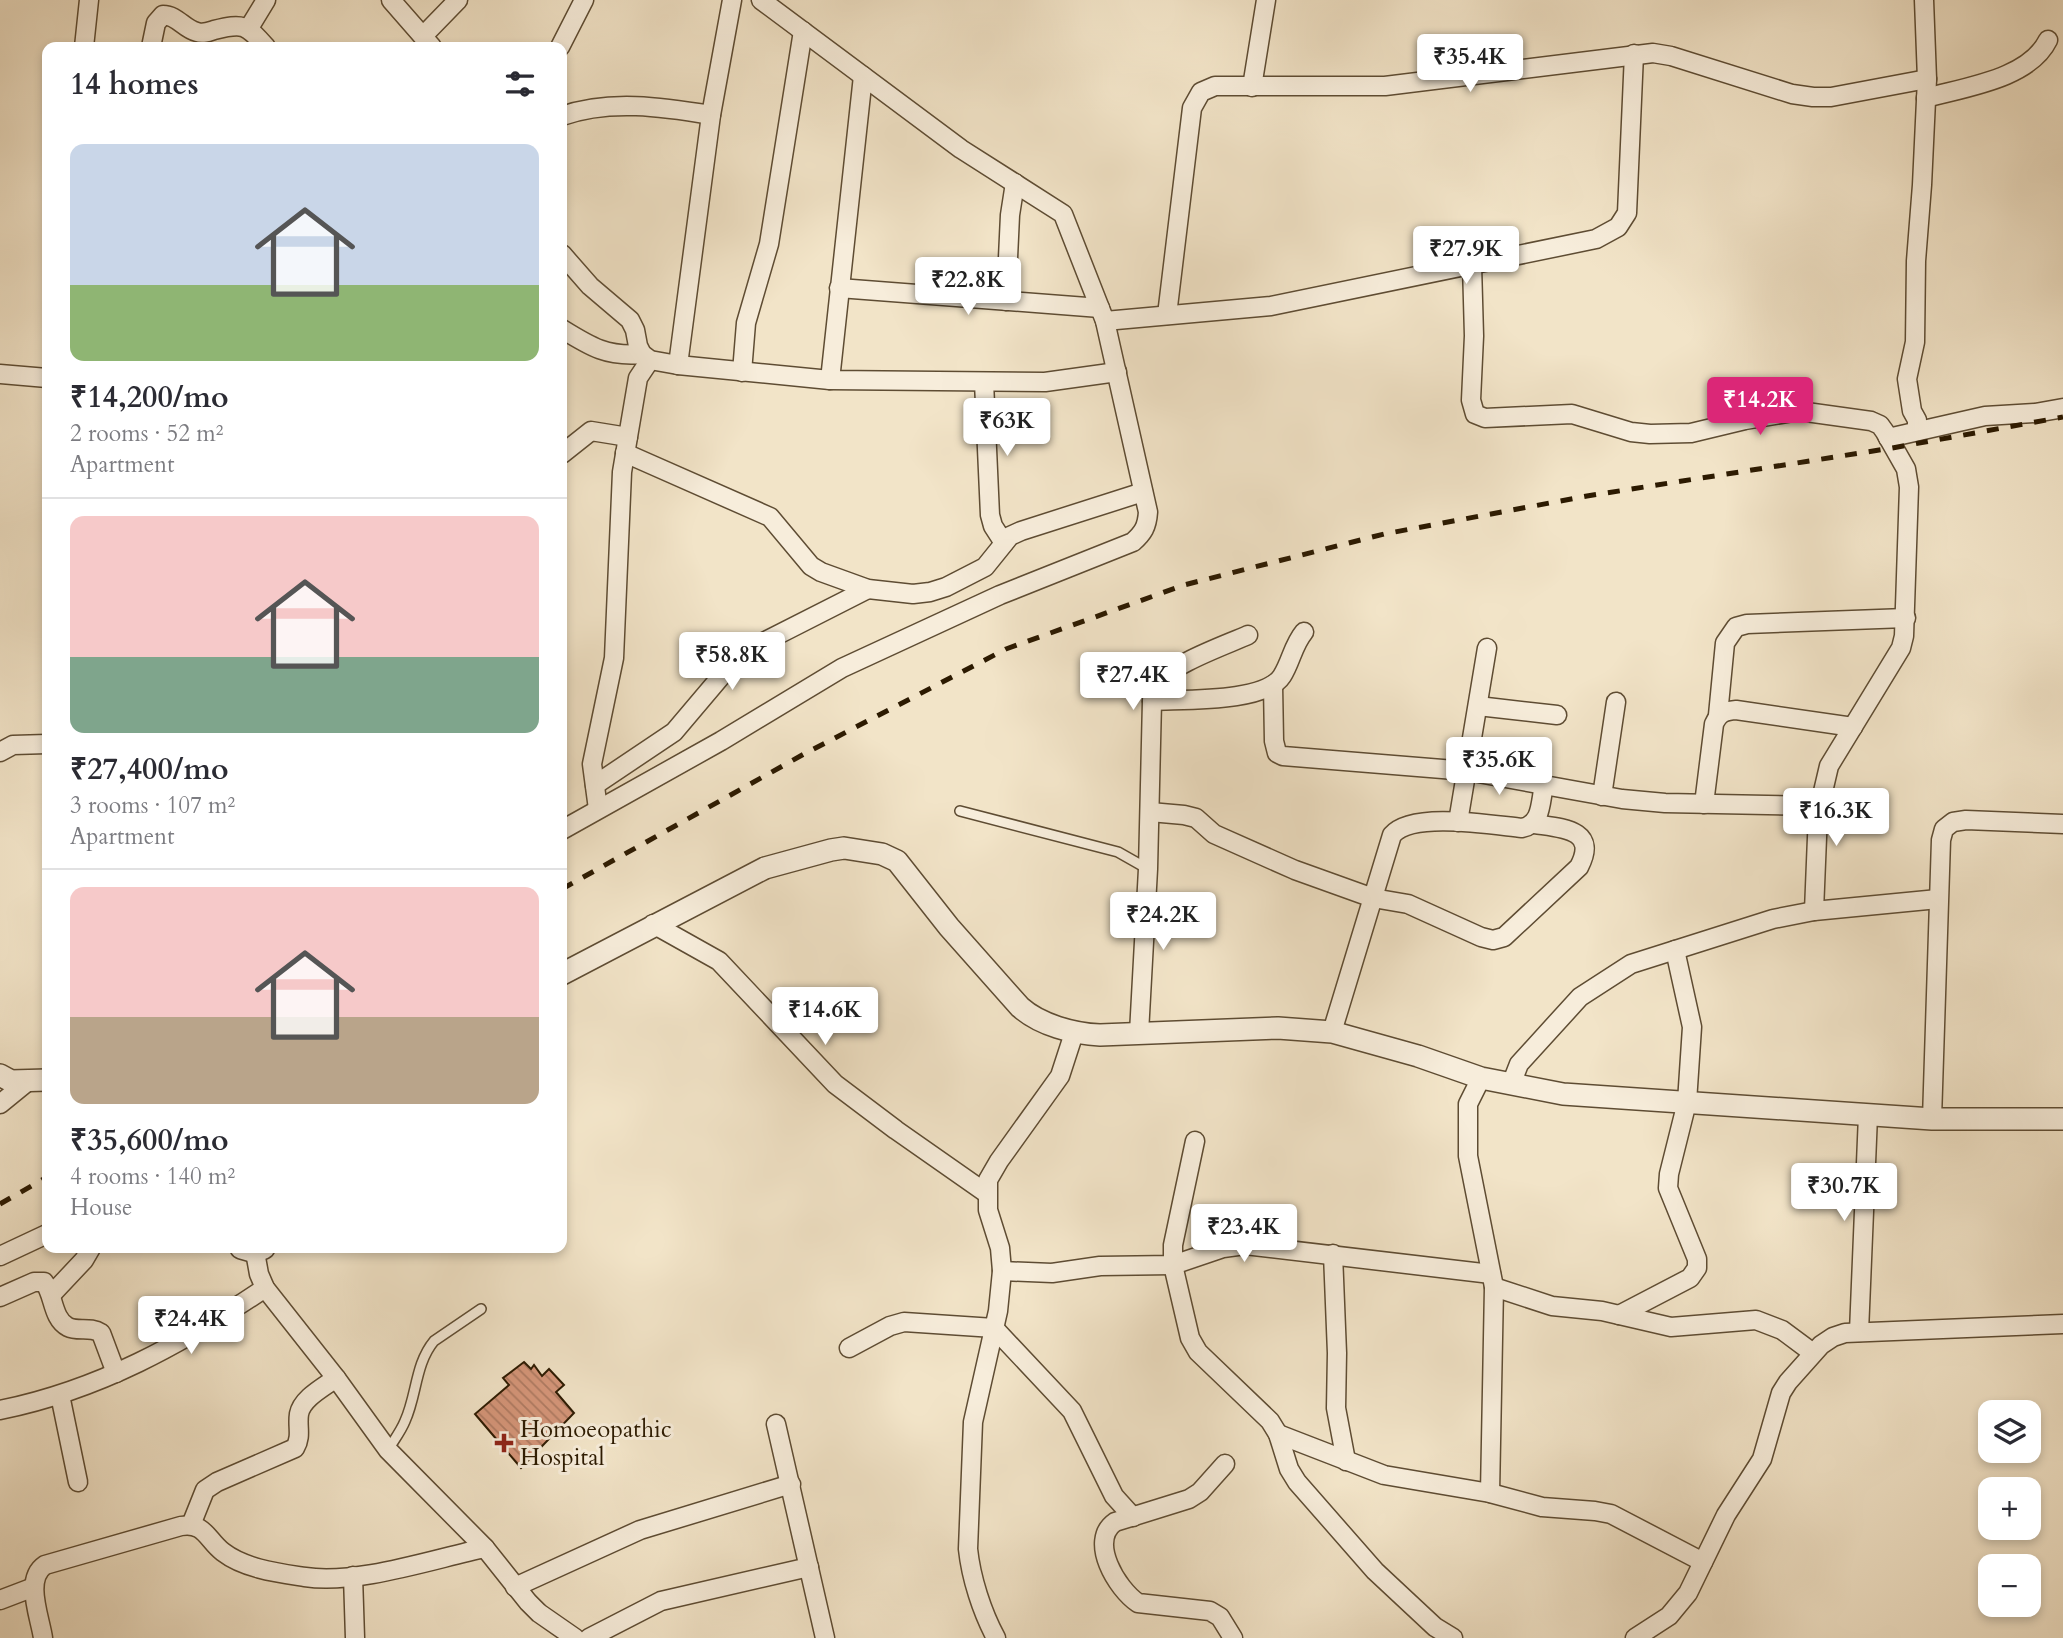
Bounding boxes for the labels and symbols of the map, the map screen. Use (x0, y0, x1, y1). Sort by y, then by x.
pin: ₹35.4K (1413, 34, 1527, 94)
pin: ₹27.9K (1409, 226, 1523, 286)
pin: ₹22.8K (911, 258, 1025, 317)
pin: ₹14.2K (1703, 378, 1817, 437)
pin: ₹63K (966, 398, 1048, 458)
pin: ₹58.8K (675, 632, 789, 692)
pin: ₹27.4K (1076, 652, 1190, 712)
pin: ₹35.6K (1442, 738, 1556, 797)
pin: ₹16.3K (1779, 788, 1893, 848)
pin: ₹24.2K (1106, 892, 1220, 952)
pin: ₹14.6K (768, 988, 882, 1047)
pin: ₹30.7K (1787, 1164, 1901, 1223)
pin: ₹23.4K (1187, 1204, 1301, 1264)
pin: ₹24.4K (134, 1296, 248, 1356)
place label: Homoeopathic Hospital (520, 1413, 672, 1474)
marker: Homoeopathic Hospital (494, 1433, 514, 1453)

